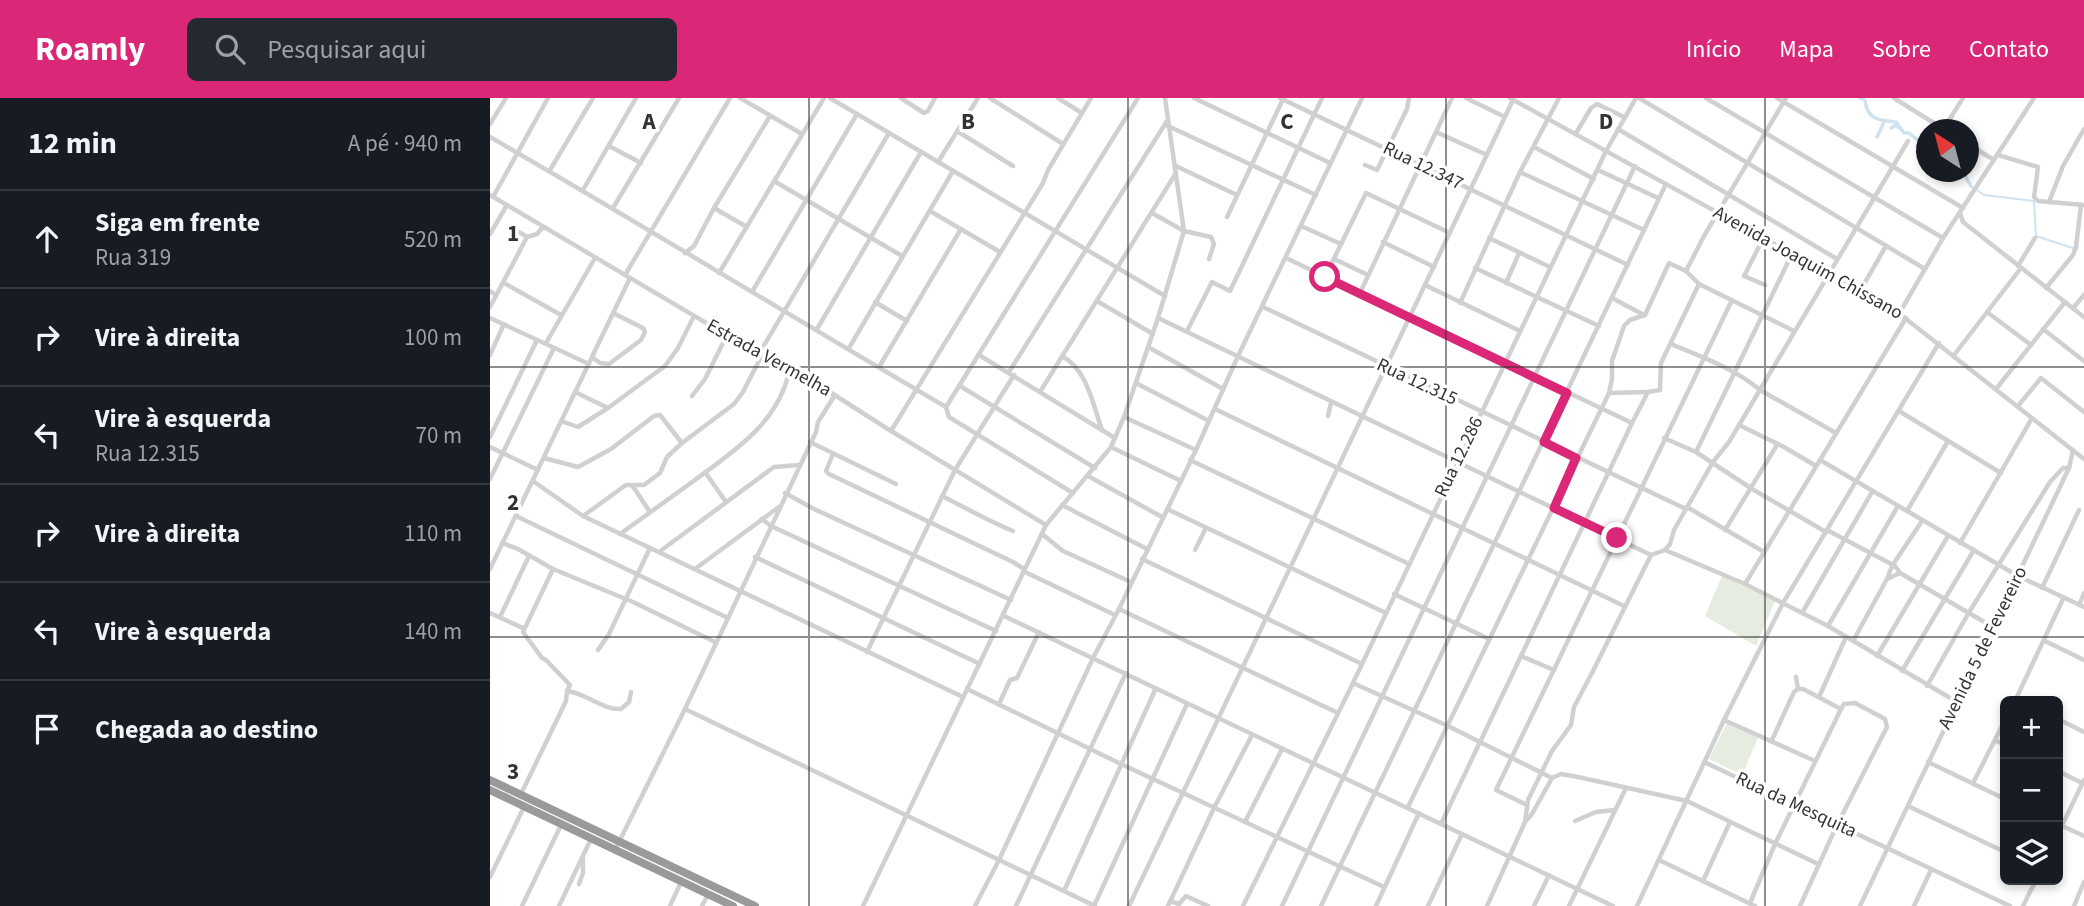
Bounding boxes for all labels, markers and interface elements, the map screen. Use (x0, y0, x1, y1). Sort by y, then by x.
search box (187, 18, 677, 81)
text: Roamly (35, 26, 145, 73)
icon: search (211, 30, 249, 68)
text: Pesquisar aqui (267, 31, 426, 68)
text: Início (1686, 32, 1741, 67)
text: Mapa (1779, 32, 1834, 67)
text: Sobre (1872, 32, 1931, 67)
text: Contato (1969, 32, 2049, 67)
text: A (641, 105, 656, 138)
text: B (961, 105, 975, 138)
text: C (1280, 105, 1294, 138)
text: D (1599, 105, 1613, 138)
north arrow (1916, 119, 1979, 182)
text: 12 min (28, 122, 117, 165)
text: A pé · 940 m (348, 127, 462, 160)
street label: Rua 12.347 (1378, 135, 1468, 197)
street label: Avenida Joaquim Chissano (1708, 199, 1908, 327)
text: Siga em frente (95, 204, 260, 241)
text: 1 (507, 217, 519, 250)
icon: ahead (28, 220, 66, 258)
text: 520 m (404, 223, 462, 256)
text: Rua 319 (95, 241, 171, 274)
route start (1309, 261, 1340, 292)
street label: Estrada Vermelha (702, 312, 836, 404)
icon: right (28, 318, 66, 356)
text: Vire à direita (95, 319, 240, 356)
text: 100 m (404, 321, 462, 354)
street label: Rua 12.315 (1372, 351, 1462, 413)
text: Vire à esquerda (95, 400, 271, 437)
street label: Rua 12.286 (1428, 412, 1490, 502)
icon: left (28, 416, 66, 454)
text: 70 m (415, 419, 462, 452)
text: Rua 12.315 (95, 437, 200, 470)
text: 2 (507, 486, 519, 519)
icon: right (28, 514, 66, 552)
text: Vire à direita (95, 515, 240, 552)
text: 110 m (404, 517, 462, 550)
route end (1601, 522, 1632, 553)
street label: Avenida 5 de Fevereiro (1932, 562, 2034, 734)
icon: left (28, 612, 66, 650)
text: Vire à esquerda (95, 613, 271, 650)
text: 140 m (404, 615, 462, 648)
map controls (2000, 696, 2063, 885)
button: + (2000, 696, 2063, 759)
icon: arrive (28, 710, 66, 748)
text: Chegada ao destino (95, 711, 318, 748)
text: 3 (507, 755, 519, 788)
button: − (2000, 759, 2063, 822)
street label: Rua da Mesquita (1731, 765, 1861, 845)
button: layers (2000, 822, 2063, 885)

